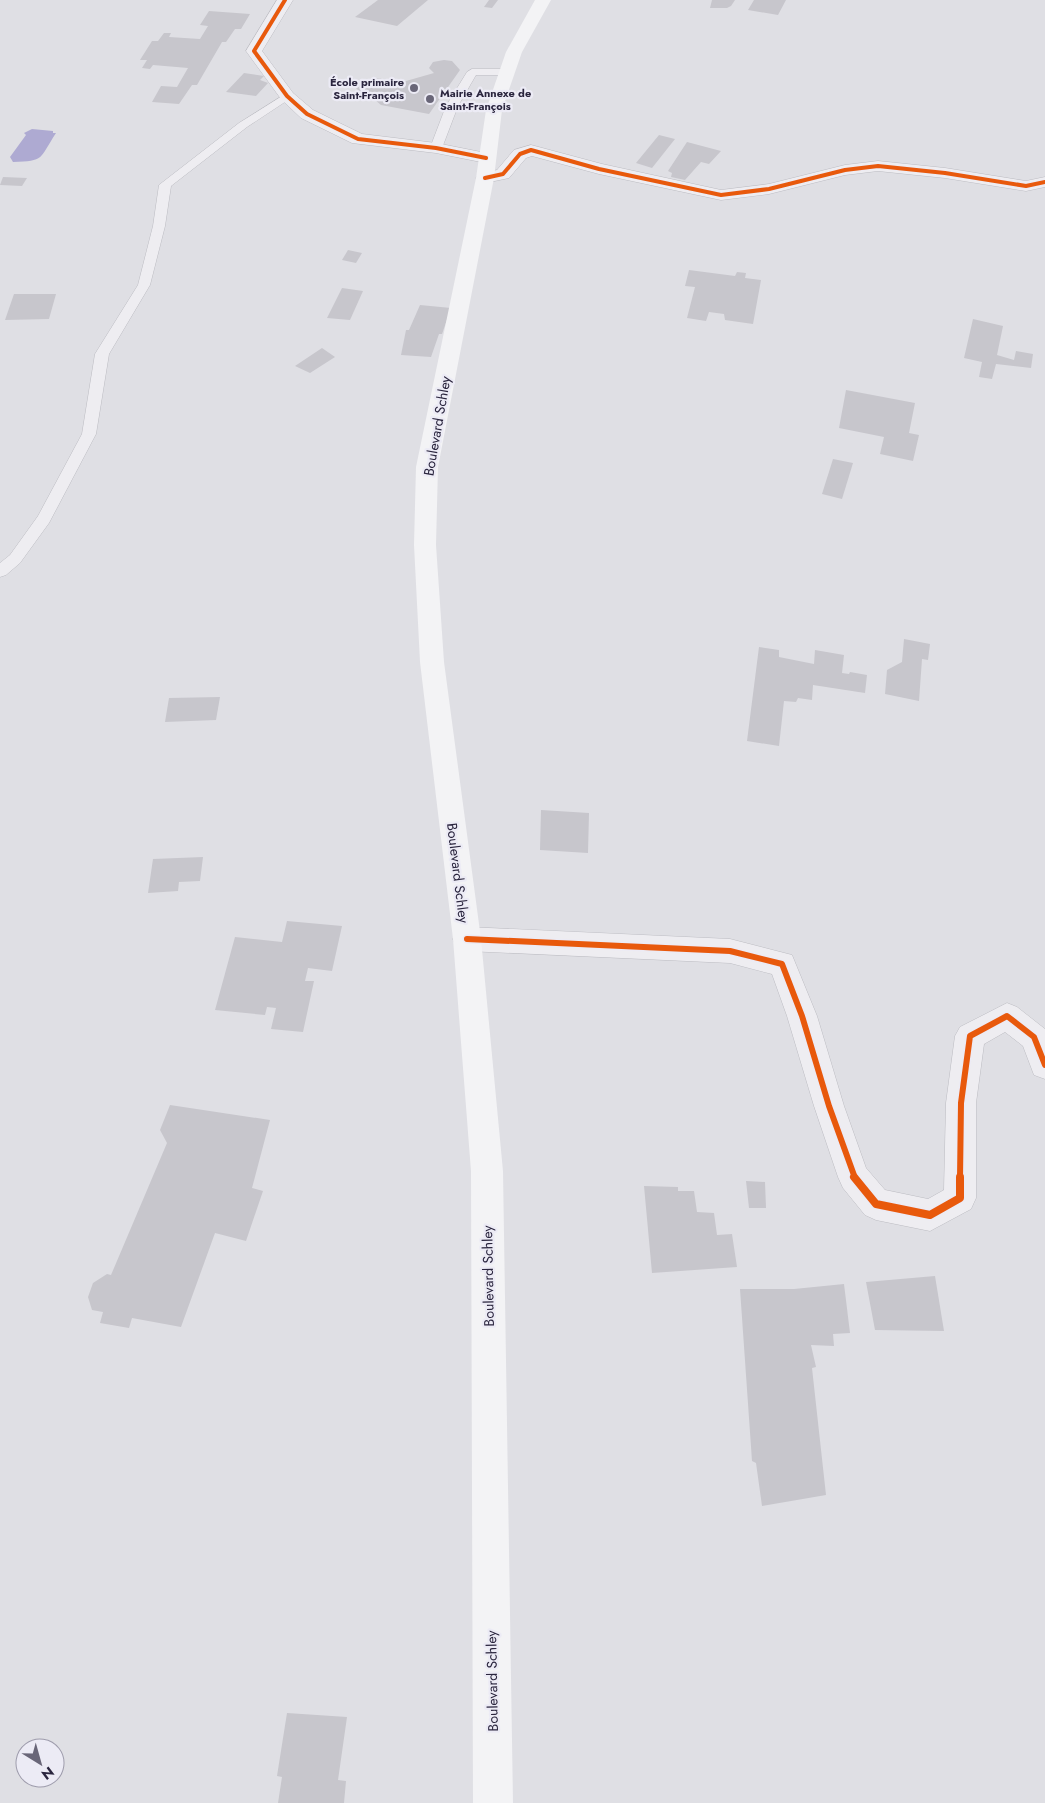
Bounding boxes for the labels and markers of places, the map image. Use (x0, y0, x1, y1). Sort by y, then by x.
place label: École primaire Saint-François (330, 74, 404, 103)
marker: École primaire Saint-François (408, 82, 420, 94)
place label: Mairie Annexe de Saint-François (440, 85, 531, 114)
marker: Mairie Annexe de Saint-François (424, 93, 436, 105)

